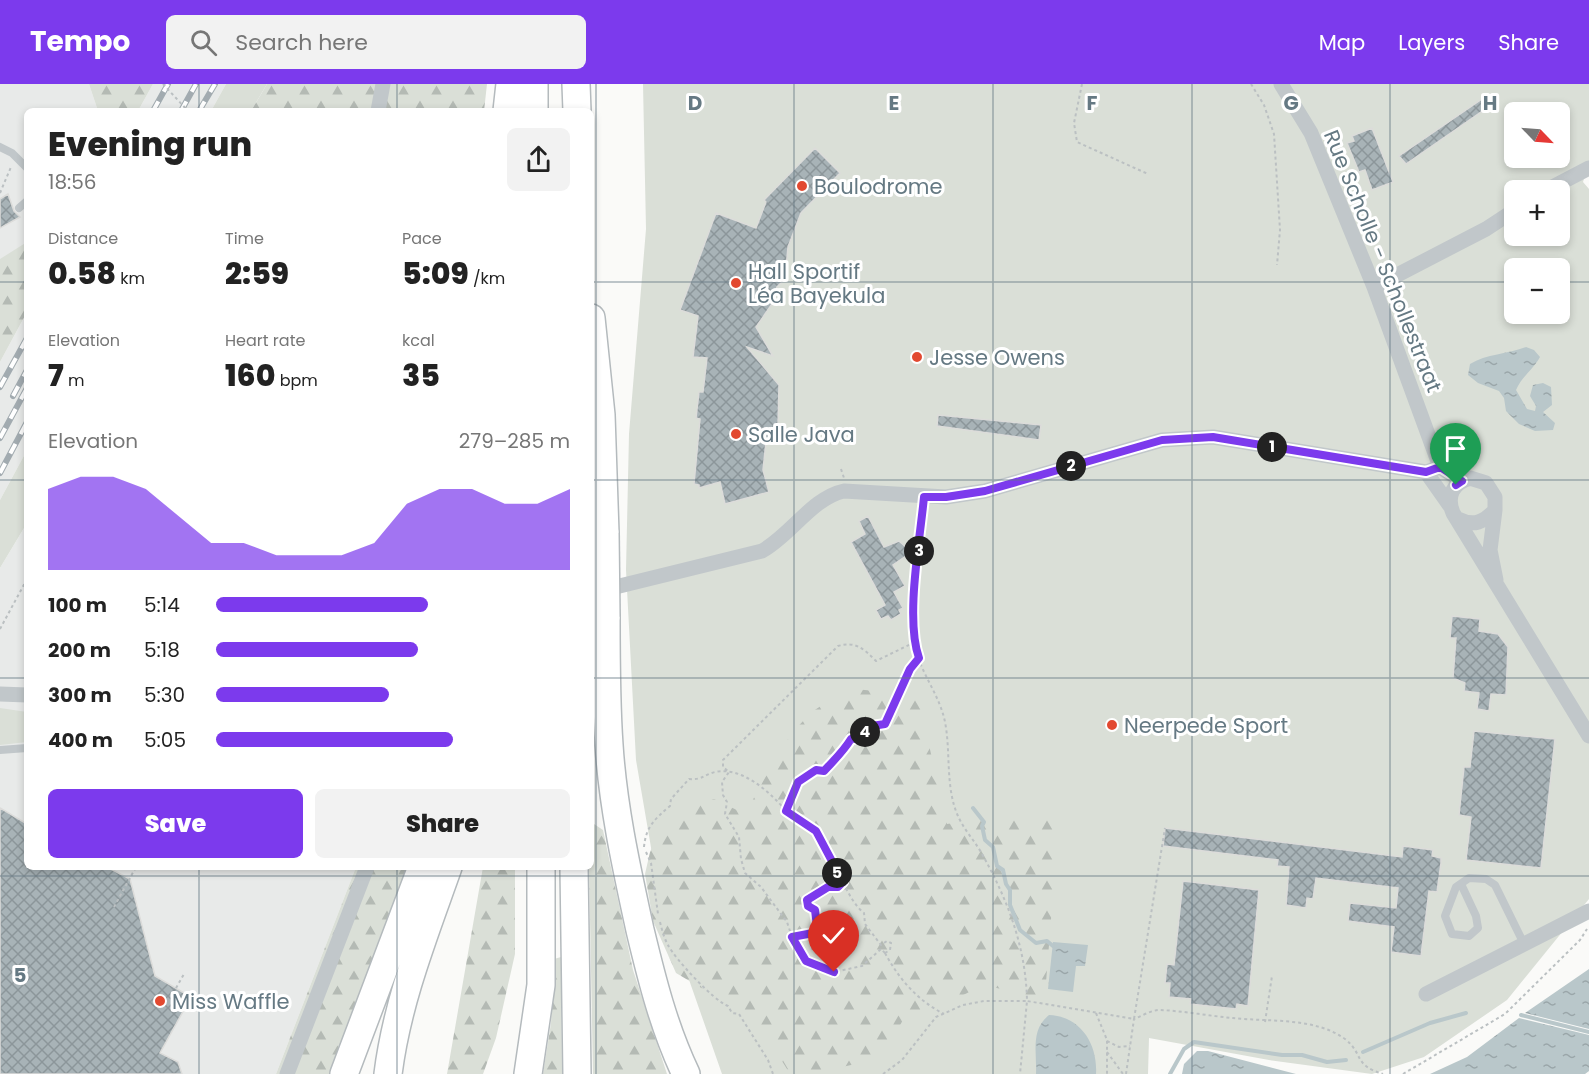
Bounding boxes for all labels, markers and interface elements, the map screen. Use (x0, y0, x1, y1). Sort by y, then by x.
search box (166, 15, 586, 69)
text: Tempo (30, 22, 130, 61)
icon: search (187, 26, 220, 59)
text: Search here (235, 27, 368, 58)
text: Map (1319, 28, 1365, 57)
text: Layers (1398, 28, 1465, 57)
text: Share (1498, 28, 1559, 57)
text: D (688, 89, 702, 117)
text: E (889, 89, 899, 117)
text: F (1087, 89, 1098, 117)
text: G (1283, 89, 1299, 117)
text: H (1483, 89, 1497, 117)
north arrow (1504, 102, 1570, 168)
map controls (1504, 102, 1570, 324)
text: Evening run (48, 121, 252, 168)
street label: Rue Scholle - Schollestraat (1317, 125, 1449, 397)
button: share (507, 128, 570, 191)
text: 18:56 (48, 168, 97, 196)
place label: Boulodrome (814, 172, 942, 201)
marker: Boulodrome (795, 179, 809, 193)
button: + (1504, 180, 1570, 246)
text: Distance (48, 227, 118, 250)
text: Time (225, 227, 264, 250)
text: Pace (402, 227, 442, 250)
text: 0.58 (48, 252, 116, 295)
text: 2:59 (225, 252, 289, 295)
text: 5:09 (402, 252, 469, 295)
place label: Hall Sportif Léa Bayekula (748, 257, 885, 310)
button: − (1504, 258, 1570, 324)
text: km (116, 267, 145, 290)
text: /km (469, 267, 505, 290)
marker: Hall Sportif Léa Bayekula (729, 276, 743, 290)
text: Elevation (48, 329, 120, 352)
text: Heart rate (225, 329, 305, 352)
text: kcal (402, 329, 435, 352)
place label: Jesse Owens (929, 343, 1065, 372)
marker: Jesse Owens (910, 350, 924, 364)
text: 7 (48, 354, 64, 397)
text: 160 (225, 354, 275, 397)
text: 35 (402, 354, 440, 397)
text: m (64, 369, 84, 392)
text: bpm (275, 369, 318, 392)
place label: Salle Java (748, 420, 855, 449)
pin (1430, 423, 1481, 485)
text: Elevation (48, 427, 138, 455)
text: 279–285 m (459, 427, 570, 455)
marker: Salle Java (729, 427, 743, 441)
pin: 1 (1257, 432, 1287, 462)
icon: arrive (1439, 432, 1472, 465)
text: 1 (1269, 435, 1275, 458)
pin: 2 (1056, 451, 1086, 481)
text: 2 (1066, 454, 1076, 477)
pin: 3 (904, 536, 934, 566)
text: 3 (914, 539, 924, 562)
text: 100 m (48, 591, 107, 619)
text: 5:14 (144, 591, 180, 619)
text: 200 m (48, 636, 111, 664)
text: 5:18 (144, 636, 180, 664)
text: 300 m (48, 681, 112, 709)
text: 5:30 (144, 681, 185, 709)
place label: Neerpede Sport (1124, 711, 1288, 740)
pin: 4 (850, 717, 880, 747)
marker: Neerpede Sport (1105, 718, 1119, 732)
text: 4 (860, 720, 870, 743)
text: 400 m (48, 726, 113, 754)
text: 5:05 (144, 726, 186, 754)
button: Save (48, 789, 303, 858)
button: Share (315, 789, 570, 858)
pin: 5 (822, 858, 852, 888)
text: 5 (832, 861, 842, 884)
pin (808, 910, 859, 972)
icon: check (817, 919, 850, 952)
text: 5 (14, 961, 27, 989)
place label: Miss Waffle (172, 987, 289, 1016)
marker: Miss Waffle (153, 994, 167, 1008)

